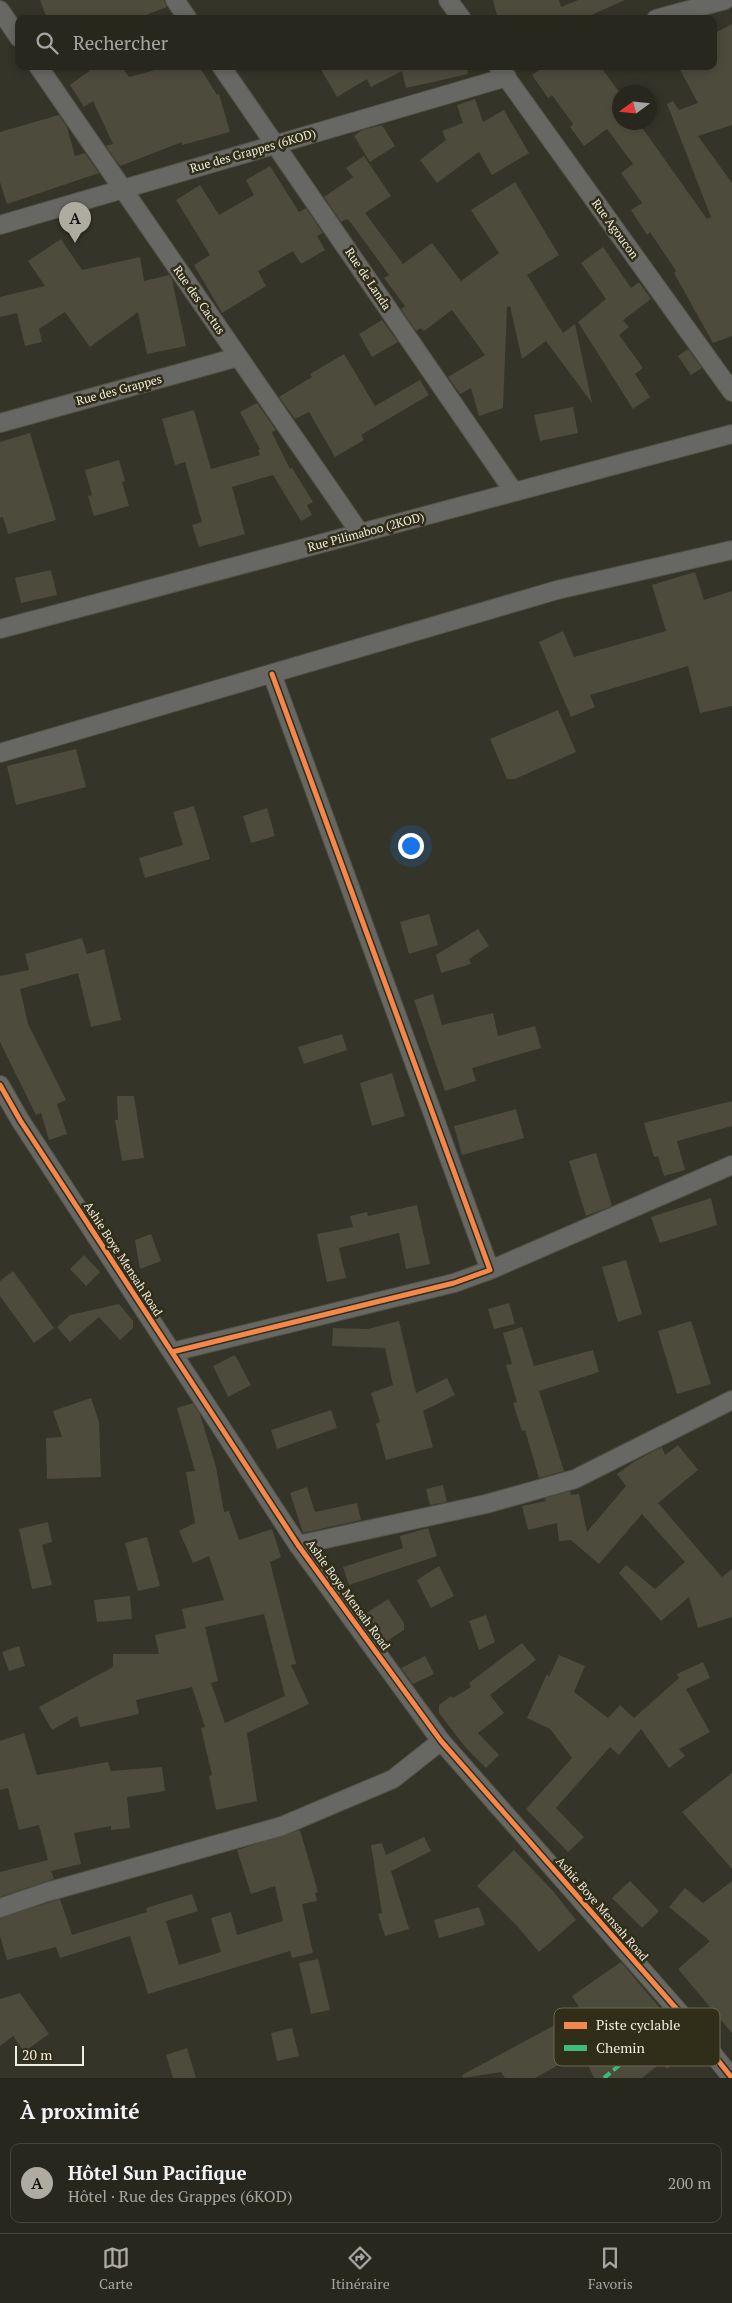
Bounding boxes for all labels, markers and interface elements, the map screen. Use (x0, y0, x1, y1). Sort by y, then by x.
search box (15, 15, 717, 70)
icon: search (33, 29, 61, 57)
text: Rechercher (73, 30, 168, 55)
north arrow (612, 85, 657, 130)
street label: Rue des Grappes (6KOD) (188, 125, 318, 176)
street label: Rue Agoucon (589, 196, 642, 261)
pin: A (59, 202, 91, 243)
street label: Rue de Landa (342, 245, 395, 313)
street label: Rue des Cactus (170, 263, 229, 337)
street label: Rue des Grappes (74, 371, 163, 408)
street label: Rue Pilimaboo (2KOD) (306, 509, 426, 554)
your location (398, 833, 424, 859)
street label: Ashie Boye Mensah Road (81, 1199, 166, 1319)
street label: Ashie Boye Mensah Road (303, 1536, 394, 1653)
street label: Ashie Boye Mensah Road (553, 1854, 652, 1964)
legend (554, 2008, 720, 2066)
text: Piste cyclable (596, 2015, 680, 2034)
text: Chemin (596, 2038, 646, 2057)
scale bar (15, 2043, 84, 2066)
text: 20 m (22, 2045, 52, 2064)
text: À proximité (20, 2097, 140, 2125)
text: Hôtel Sun Pacifique (68, 2160, 247, 2185)
text: A (31, 2172, 43, 2194)
text: 200 m (668, 2172, 711, 2194)
text: Hôtel · Rue des Grappes (6KOD) (68, 2185, 292, 2207)
tab: Carte (99, 2244, 133, 2293)
tab: Itinéraire (331, 2244, 390, 2293)
tab: Favoris (588, 2244, 633, 2293)

